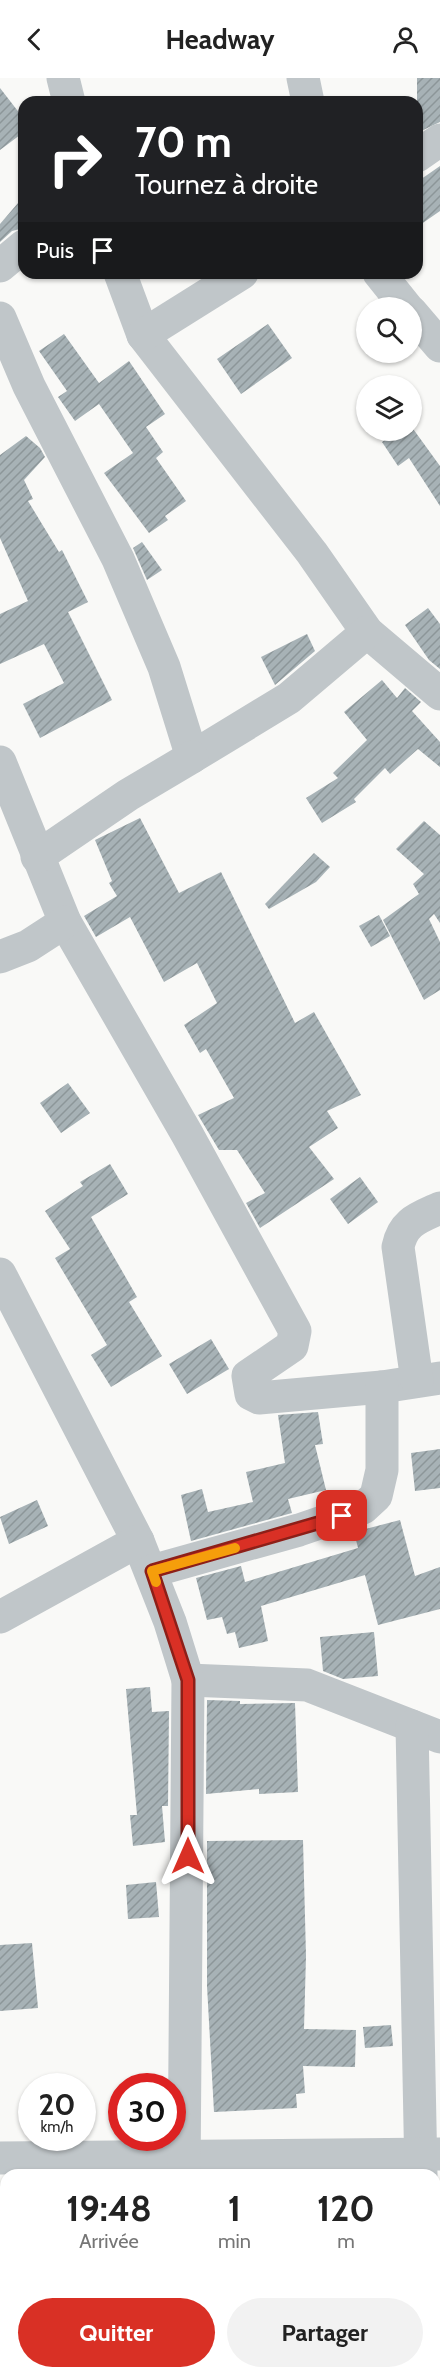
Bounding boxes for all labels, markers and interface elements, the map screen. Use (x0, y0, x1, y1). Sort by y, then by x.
icon: back (18, 23, 51, 56)
text: Headway (166, 23, 274, 56)
icon: person (389, 23, 422, 56)
text: 70 m (135, 116, 232, 168)
icon: right (36, 120, 114, 198)
text: Tournez à droite (135, 168, 318, 201)
icon: arrive (86, 234, 119, 267)
text: Puis (36, 237, 74, 264)
map controls (356, 297, 422, 441)
button: search (356, 297, 422, 363)
button: layers (356, 375, 422, 441)
pin (316, 1490, 367, 1541)
icon: arrive (325, 1499, 358, 1532)
position arrow (156, 1824, 220, 1888)
speed limit sign: 30 (108, 2073, 186, 2151)
text: 20 (38, 2086, 76, 2123)
text: km/h (41, 2118, 73, 2136)
text: 19:48 (66, 2186, 152, 2230)
text: 1 (228, 2186, 241, 2230)
text: 120 (317, 2186, 375, 2230)
text: Arrivée (79, 2229, 139, 2253)
text: min (218, 2229, 251, 2253)
text: m (337, 2229, 355, 2253)
button: Quitter (18, 2298, 215, 2367)
button: Partager (227, 2298, 423, 2367)

